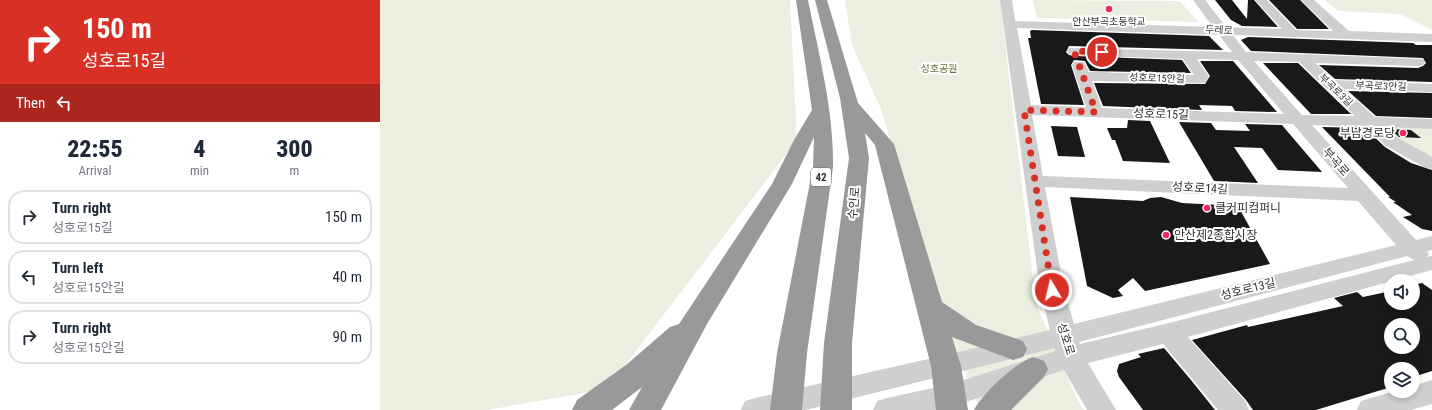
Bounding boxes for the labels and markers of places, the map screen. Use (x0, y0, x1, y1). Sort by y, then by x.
marker: 안산부곡초등학교 (1104, 4, 1114, 14)
place label: 안산부곡초등학교 (1072, 16, 1146, 27)
pin (1085, 35, 1119, 69)
place label: 부남경로당 (1340, 126, 1395, 140)
marker: 부남경로당 (1398, 128, 1408, 138)
place label: 클커피컴퍼니 (1215, 201, 1281, 215)
marker: 클커피컴퍼니 (1202, 203, 1212, 213)
place label: 안산제2종합시장 (1174, 228, 1257, 242)
marker: 안산제2종합시장 (1161, 230, 1171, 240)

